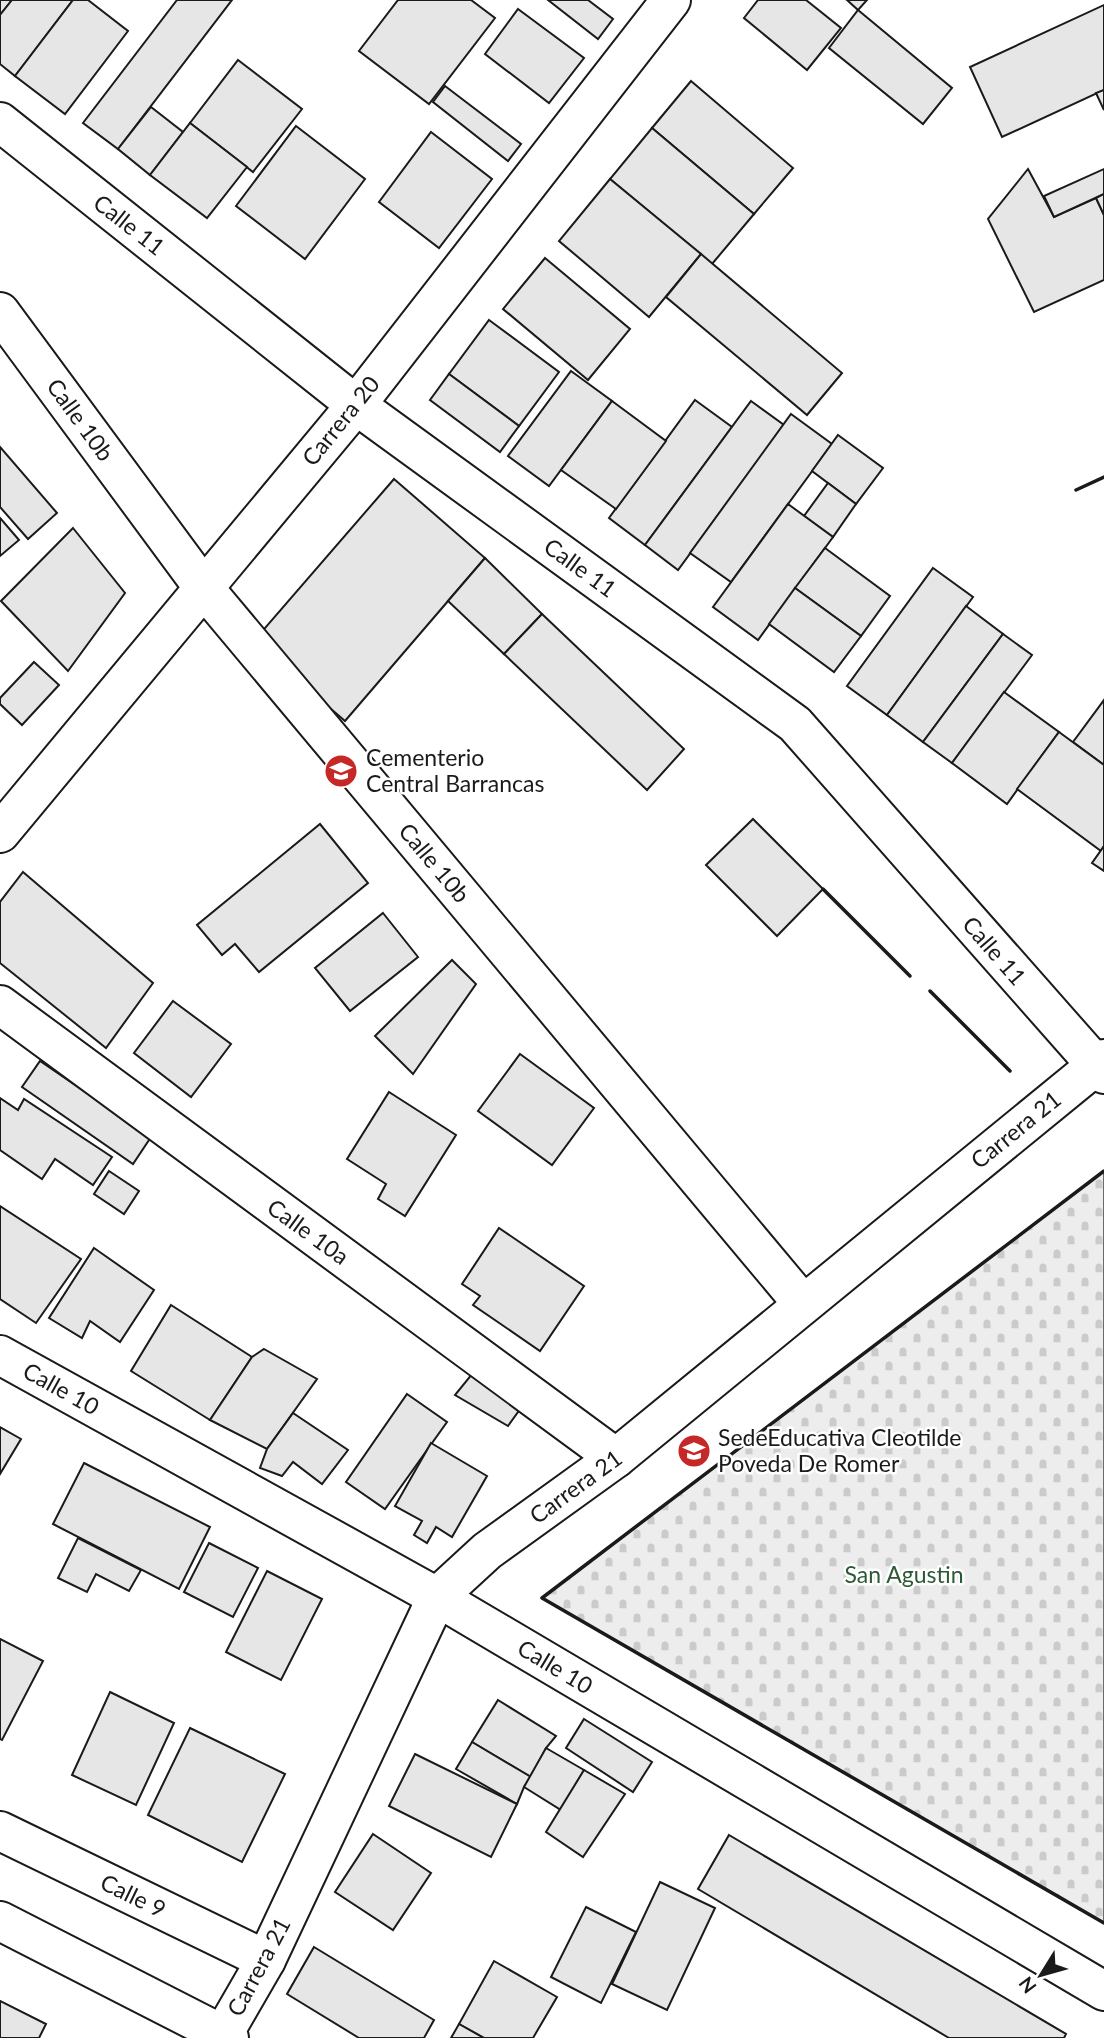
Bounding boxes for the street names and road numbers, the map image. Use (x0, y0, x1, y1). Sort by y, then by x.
street label: Calle 11 (89, 188, 171, 261)
street label: Carrera 20 (296, 370, 385, 471)
street label: Calle 10b (41, 373, 120, 466)
street label: Calle 11 (539, 532, 622, 603)
street label: Calle 10b (393, 817, 476, 908)
street label: Calle 11 (957, 910, 1032, 991)
street label: Carrera 21 (965, 1085, 1066, 1174)
street label: Calle 10a (262, 1192, 355, 1270)
street label: Calle 10 (19, 1356, 104, 1420)
street label: Carrera 21 (524, 1443, 627, 1529)
street label: Calle 10 (513, 1633, 598, 1699)
street label: Calle 9 (96, 1867, 171, 1923)
street label: Carrera 21 (221, 1913, 296, 2021)

